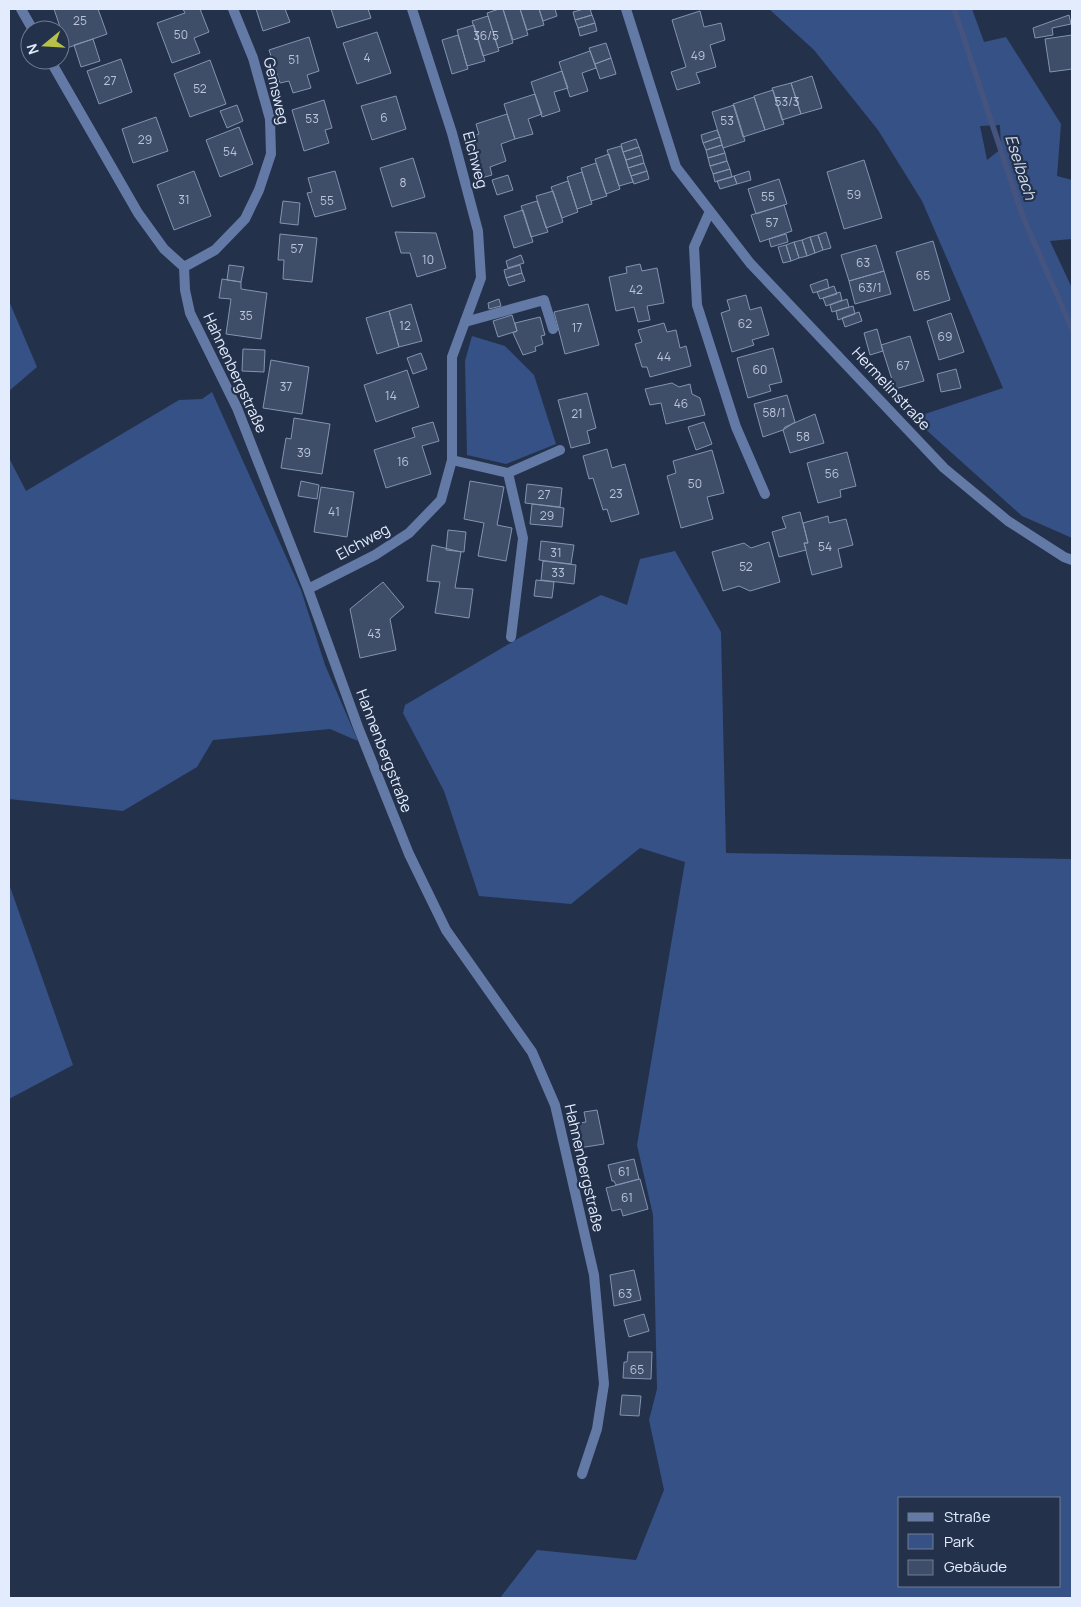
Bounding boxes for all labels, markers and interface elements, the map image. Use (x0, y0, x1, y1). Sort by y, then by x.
house number: 25 (73, 12, 87, 29)
north arrow (20, 20, 70, 70)
house number: 50 (174, 26, 188, 43)
house number: 36/5 (473, 27, 499, 44)
text: N (22, 41, 43, 57)
house number: 49 (691, 47, 705, 64)
house number: 4 (363, 49, 371, 66)
house number: 51 (288, 51, 300, 68)
street label: Gemsweg (259, 55, 294, 127)
house number: 27 (104, 72, 116, 89)
house number: 52 (193, 80, 207, 97)
house number: 53/3 (775, 93, 799, 110)
house number: 6 (380, 109, 388, 126)
house number: 53 (305, 110, 319, 127)
house number: 53 (720, 112, 734, 129)
street label: Elchweg (458, 129, 493, 191)
house number: 29 (138, 131, 152, 148)
water label: Eselbach (1000, 132, 1042, 203)
house number: 54 (223, 143, 237, 160)
house number: 8 (400, 174, 407, 191)
house number: 59 (847, 186, 861, 203)
house number: 55 (761, 188, 775, 205)
house number: 31 (178, 191, 190, 208)
house number: 55 (320, 192, 334, 209)
house number: 57 (766, 214, 778, 231)
house number: 57 (291, 240, 303, 257)
house number: 10 (422, 251, 434, 268)
house number: 63 (856, 254, 870, 271)
house number: 65 (916, 267, 930, 284)
house number: 63/1 (858, 279, 882, 296)
house number: 42 (629, 281, 643, 298)
house number: 35 (239, 307, 253, 324)
street label: Hahnenbergstraße (198, 309, 273, 437)
house number: 62 (738, 315, 752, 332)
house number: 12 (399, 317, 411, 334)
house number: 17 (572, 319, 582, 336)
house number: 69 (938, 328, 952, 345)
street label: Hermelinstraße (847, 342, 936, 435)
house number: 44 (657, 348, 671, 365)
house number: 67 (896, 357, 910, 374)
house number: 60 (753, 361, 767, 378)
house number: 37 (280, 378, 292, 395)
house number: 14 (385, 387, 397, 404)
house number: 46 (674, 395, 688, 412)
house number: 58/1 (762, 404, 786, 421)
house number: 21 (571, 405, 583, 422)
house number: 58 (796, 428, 810, 445)
house number: 39 (297, 444, 311, 461)
house number: 16 (397, 453, 409, 470)
house number: 56 (825, 465, 839, 482)
house number: 50 (688, 475, 702, 492)
house number: 23 (609, 485, 623, 502)
house number: 27 (538, 486, 550, 503)
house number: 41 (328, 503, 340, 520)
house number: 29 (540, 507, 554, 524)
street label: Elchweg (332, 518, 393, 565)
house number: 54 (818, 538, 832, 555)
house number: 31 (550, 544, 562, 561)
house number: 52 (739, 558, 753, 575)
house number: 33 (551, 564, 565, 581)
house number: 43 (367, 625, 381, 642)
street label: Hahnenbergstraße (351, 686, 418, 816)
street label: Hahnenbergstraße (560, 1102, 609, 1234)
house number: 61 (618, 1163, 630, 1180)
house number: 61 (621, 1189, 633, 1206)
house number: 63 (618, 1285, 632, 1302)
house number: 65 (630, 1361, 644, 1378)
legend (898, 1497, 1061, 1587)
text: Straße (944, 1506, 991, 1527)
text: Park (944, 1531, 974, 1552)
text: Gebäude (944, 1556, 1007, 1577)

